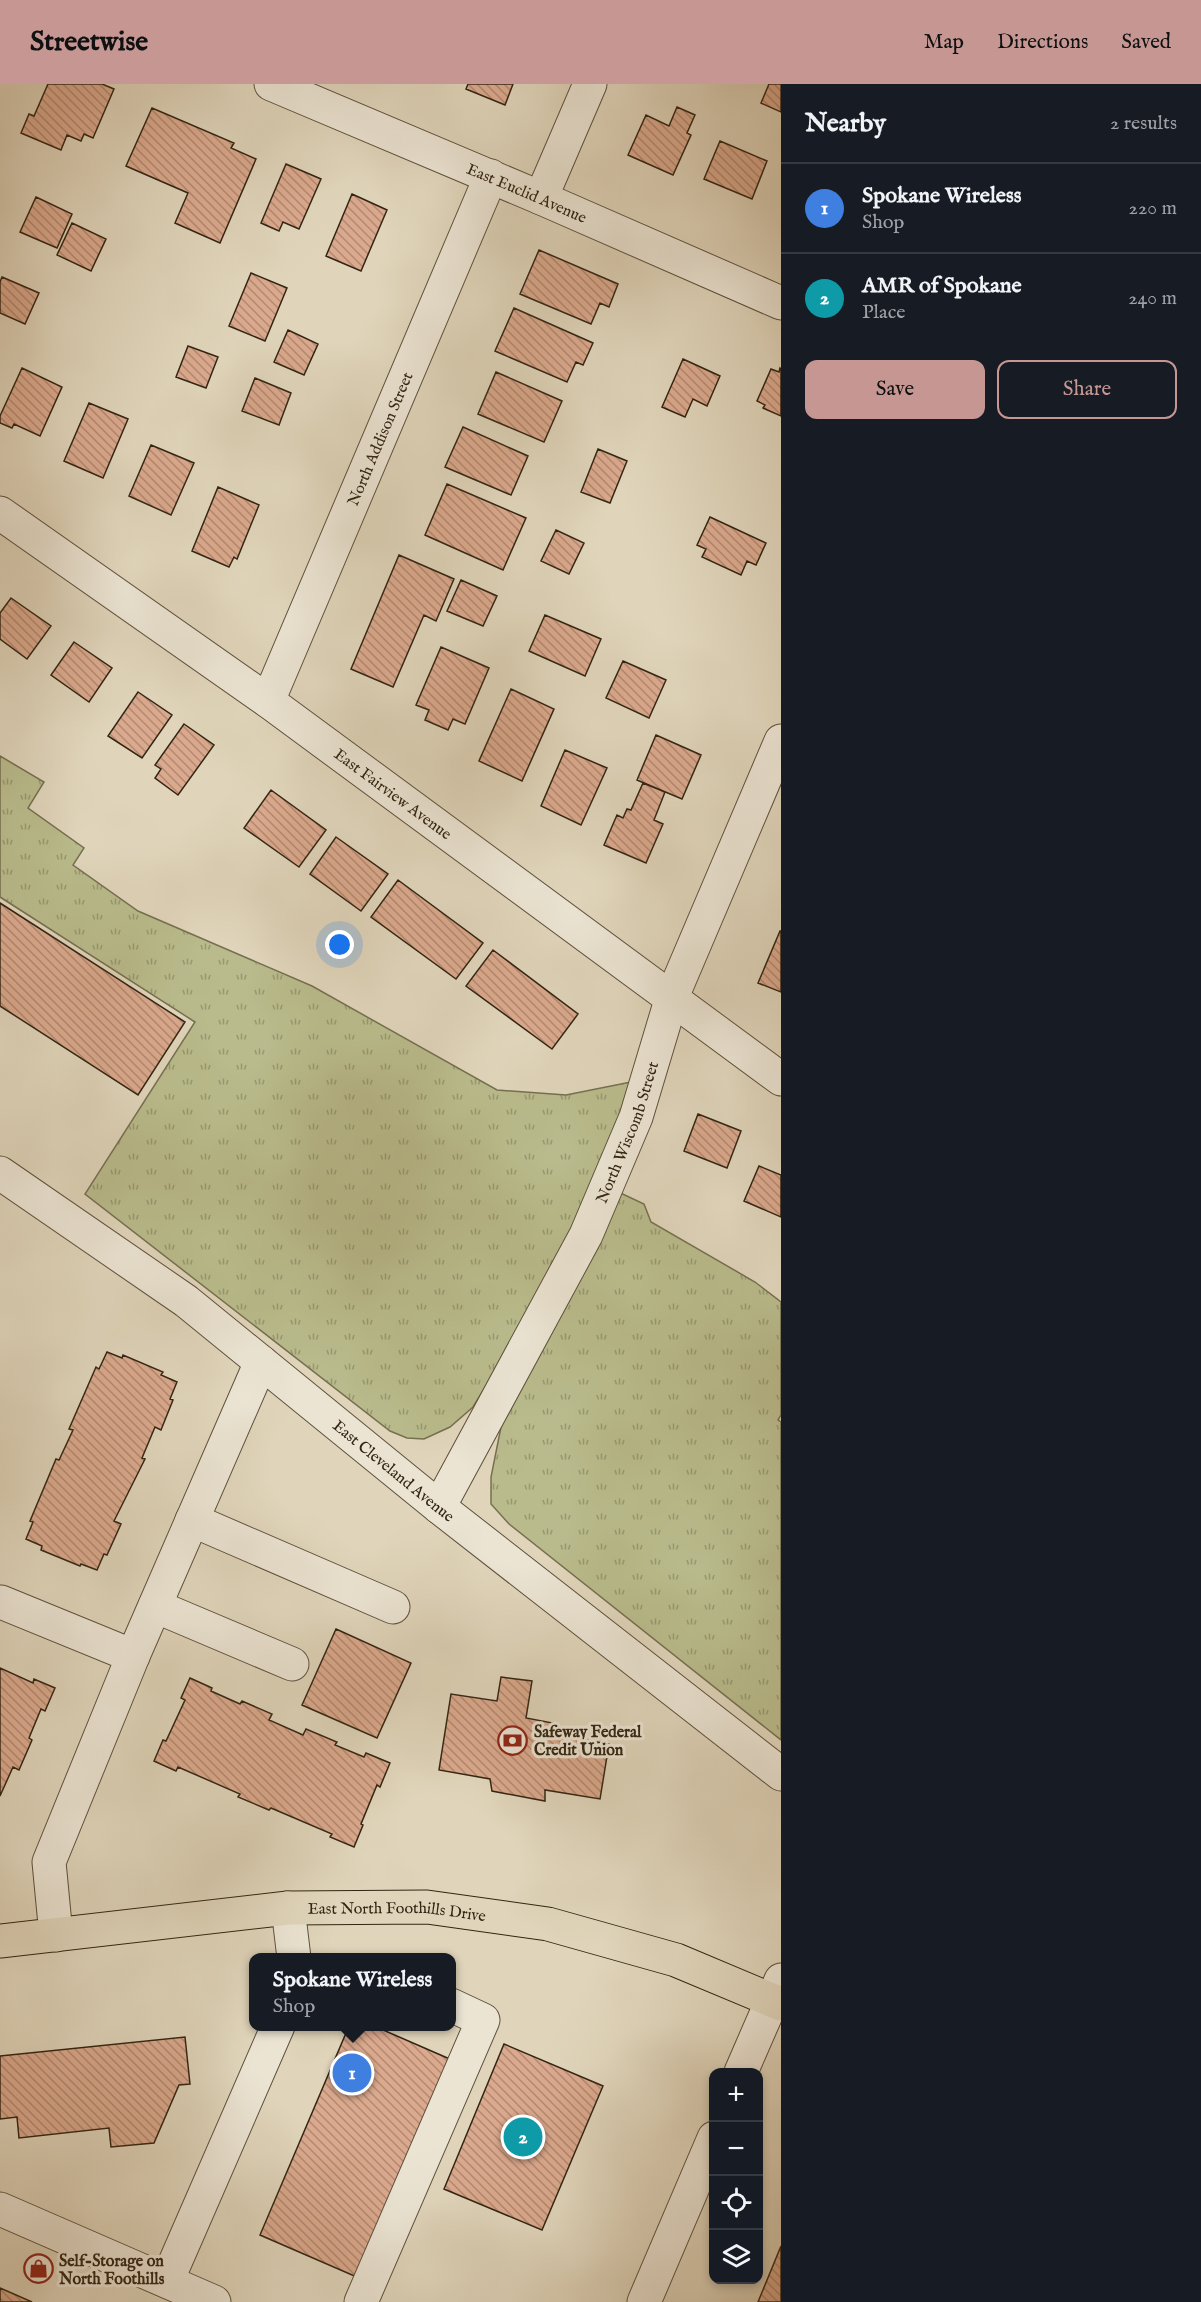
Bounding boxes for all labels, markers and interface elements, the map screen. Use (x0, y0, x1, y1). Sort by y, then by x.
text: Streetwise (30, 25, 148, 60)
text: Map (924, 29, 964, 56)
text: Directions (997, 29, 1088, 56)
text: Saved (1121, 29, 1171, 56)
text: Nearby (805, 107, 886, 140)
text: 2 results (1110, 111, 1177, 136)
street label: East Euclid Avenue (463, 160, 589, 229)
text: Spokane Wireless (862, 182, 1021, 210)
text: 1 (821, 196, 828, 221)
text: 220 m (1129, 196, 1177, 221)
text: Shop (862, 210, 904, 235)
text: AMR of Spokane (862, 272, 1022, 300)
text: 2 (820, 286, 829, 311)
text: 240 m (1128, 286, 1177, 311)
text: Place (862, 300, 905, 325)
button: Save (805, 360, 985, 419)
button: Share (997, 360, 1177, 419)
street label: North Addison Street (344, 369, 419, 509)
street label: East Fairview Avenue (329, 745, 455, 845)
your location (325, 930, 354, 959)
street label: North Wiscomb Street (593, 1059, 664, 1207)
street label: East Cleveland Avenue (328, 1416, 458, 1527)
place label: Safeway Federal Credit Union (534, 1723, 642, 1761)
bank icon: Safeway Federal Credit Union (497, 1724, 529, 1756)
street label: East North Foothills Drive (308, 1899, 487, 1927)
popup (249, 1953, 456, 2031)
text: Spokane Wireless (273, 1966, 432, 1994)
text: Shop (273, 1994, 315, 2019)
pin: 1 (332, 2050, 372, 2096)
map controls (709, 2068, 763, 2284)
button: + (709, 2068, 763, 2122)
pin: 2 (504, 2114, 542, 2160)
button: − (709, 2122, 763, 2176)
button: locate (709, 2176, 763, 2230)
button: layers (709, 2230, 763, 2284)
place label: Self-Storage on North Foothills (58, 2252, 165, 2290)
shop icon: Self-Storage on North Foothills (22, 2253, 54, 2285)

